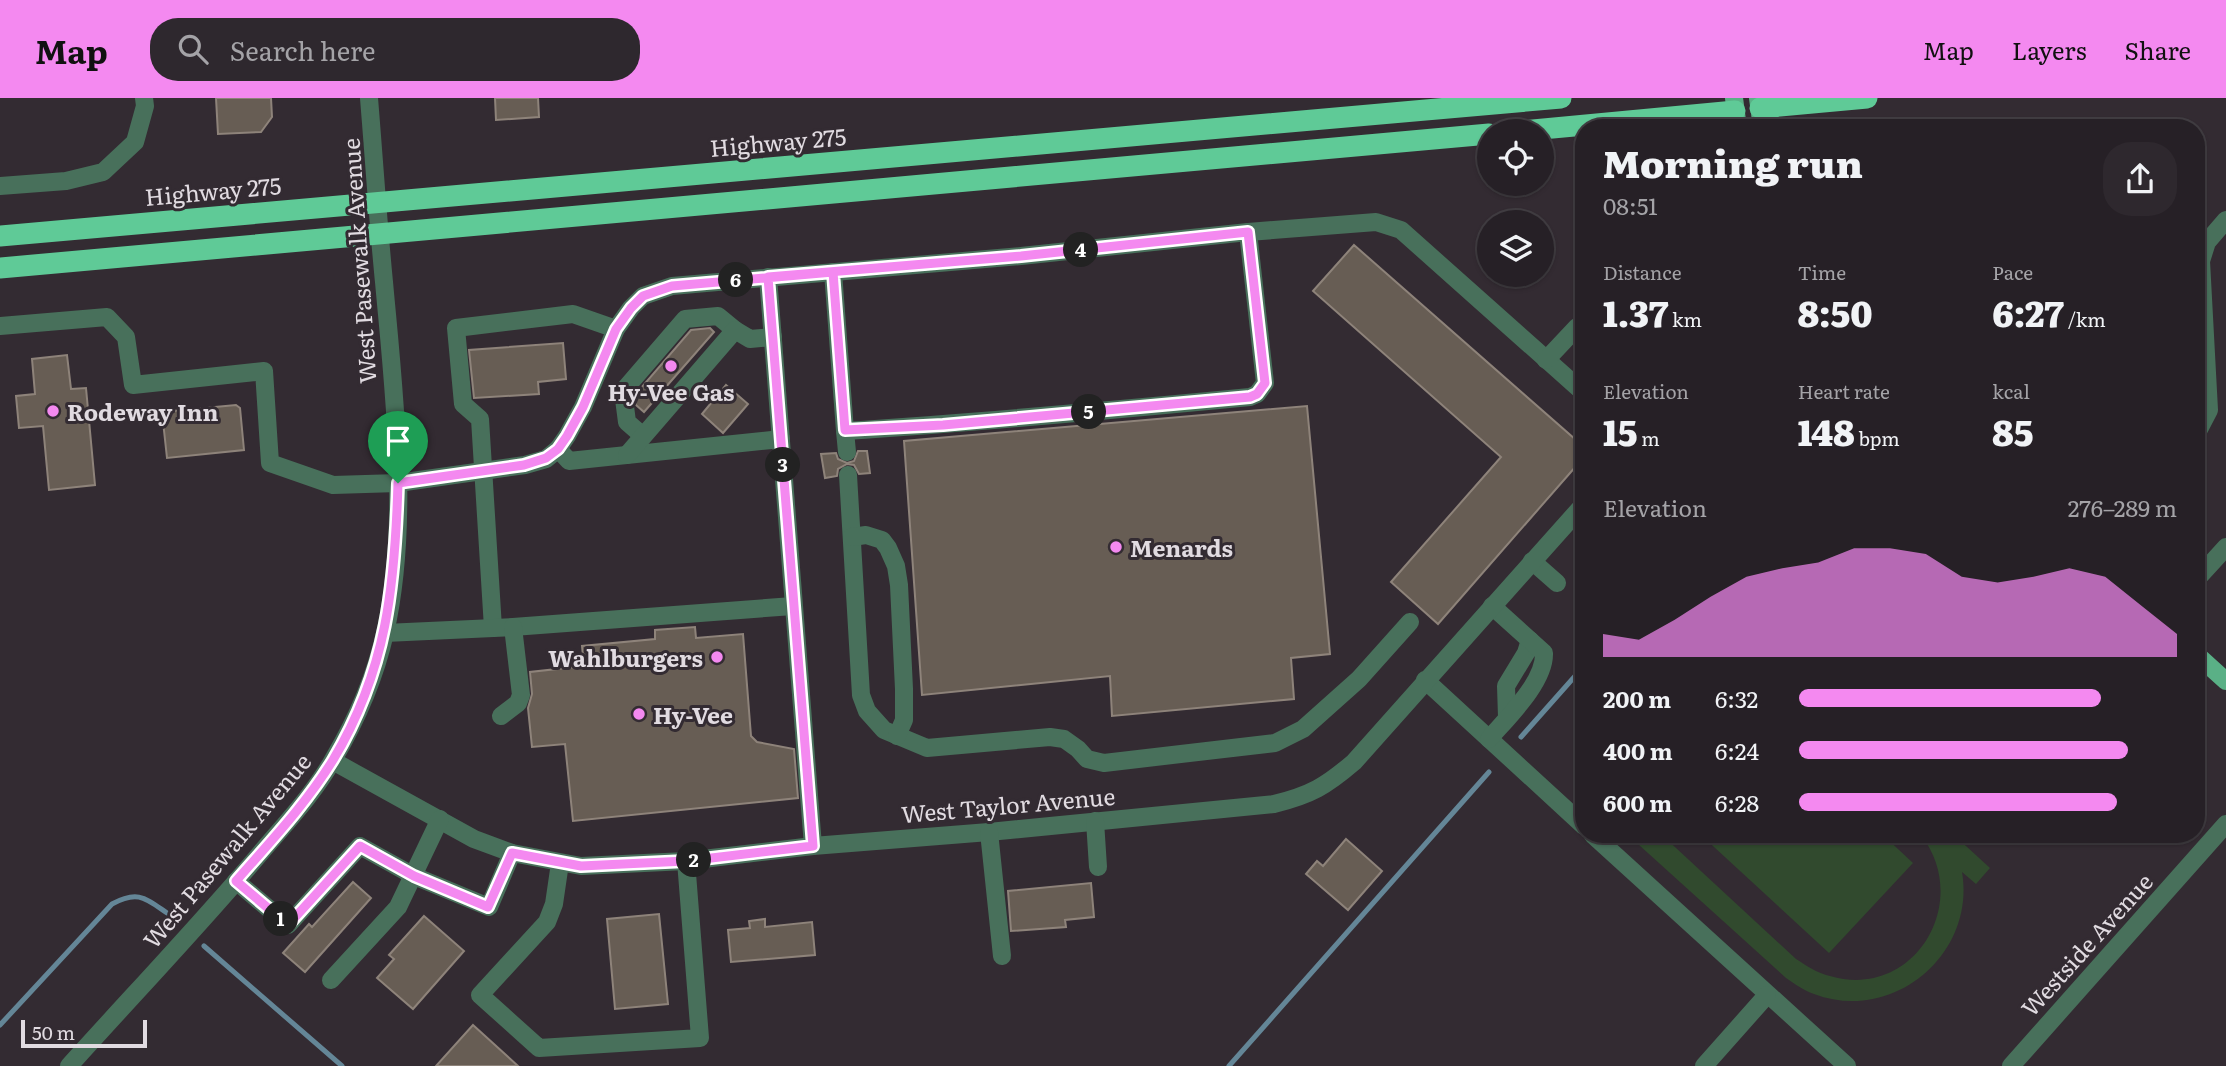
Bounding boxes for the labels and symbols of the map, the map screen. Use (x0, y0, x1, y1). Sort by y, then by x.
street label: Highway 275 (708, 118, 848, 164)
street label: West Pasewalk Avenue (332, 137, 384, 385)
street label: Highway 275 (143, 167, 283, 213)
pin: 4 (1064, 232, 1098, 268)
pin: 6 (718, 262, 754, 298)
marker: Hy-Vee Gas (663, 358, 679, 374)
place label: Hy-Vee Gas (607, 374, 735, 408)
place label: Rodeway Inn (67, 394, 218, 428)
pin: 5 (1072, 394, 1106, 430)
marker: Rodeway Inn (45, 403, 61, 419)
pin (368, 411, 428, 483)
pin: 3 (766, 448, 800, 482)
place label: Menards (1130, 530, 1233, 564)
marker: Menards (1108, 539, 1124, 555)
place label: Wahlburgers (548, 640, 703, 674)
marker: Wahlburgers (709, 649, 725, 665)
place label: Hy-Vee (653, 697, 733, 731)
marker: Hy-Vee (631, 706, 647, 722)
street label: West Pasewalk Avenue (134, 745, 318, 955)
street label: West Taylor Avenue (900, 778, 1116, 830)
pin: 2 (676, 842, 712, 878)
street label: Westside Avenue (2012, 865, 2160, 1023)
pin: 1 (264, 902, 298, 936)
scale bar (21, 1017, 147, 1049)

